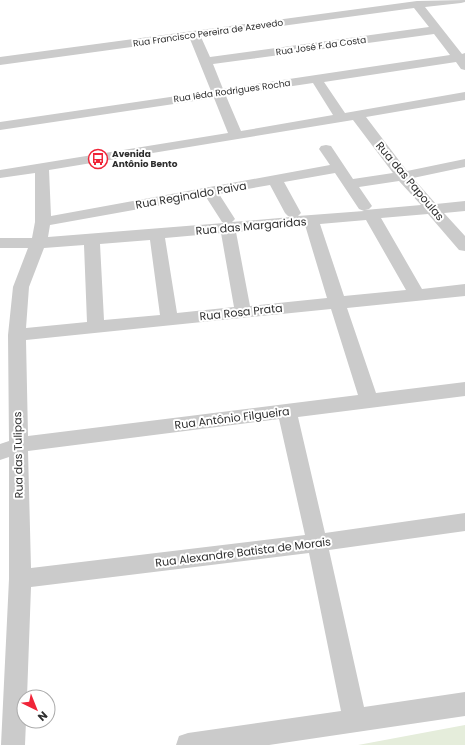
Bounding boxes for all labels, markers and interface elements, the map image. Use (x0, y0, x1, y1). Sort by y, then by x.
street label: Rua Francisco Pereira de Azevedo (132, 16, 284, 49)
street label: Rua José F da Costa (275, 34, 367, 58)
street label: Rua Iêda Rodrigues Rocha (173, 77, 291, 105)
street label: Rua das Papoulas (372, 138, 448, 224)
bus stop icon: Avenida Antônio Bento (87, 148, 109, 170)
place label: Avenida Antônio Bento (112, 148, 178, 170)
street label: Rua Reginaldo Paiva (134, 177, 248, 213)
street label: Rua das Margaridas (195, 213, 307, 239)
street label: Rua Rosa Prata (199, 300, 283, 324)
street label: Rua Antônio Filgueira (174, 403, 290, 433)
street label: Rua das Tulipas (9, 411, 27, 498)
street label: Rua Alexandre Batista de Morais (154, 533, 332, 571)
north arrow (16, 689, 56, 729)
text: N (34, 708, 51, 725)

